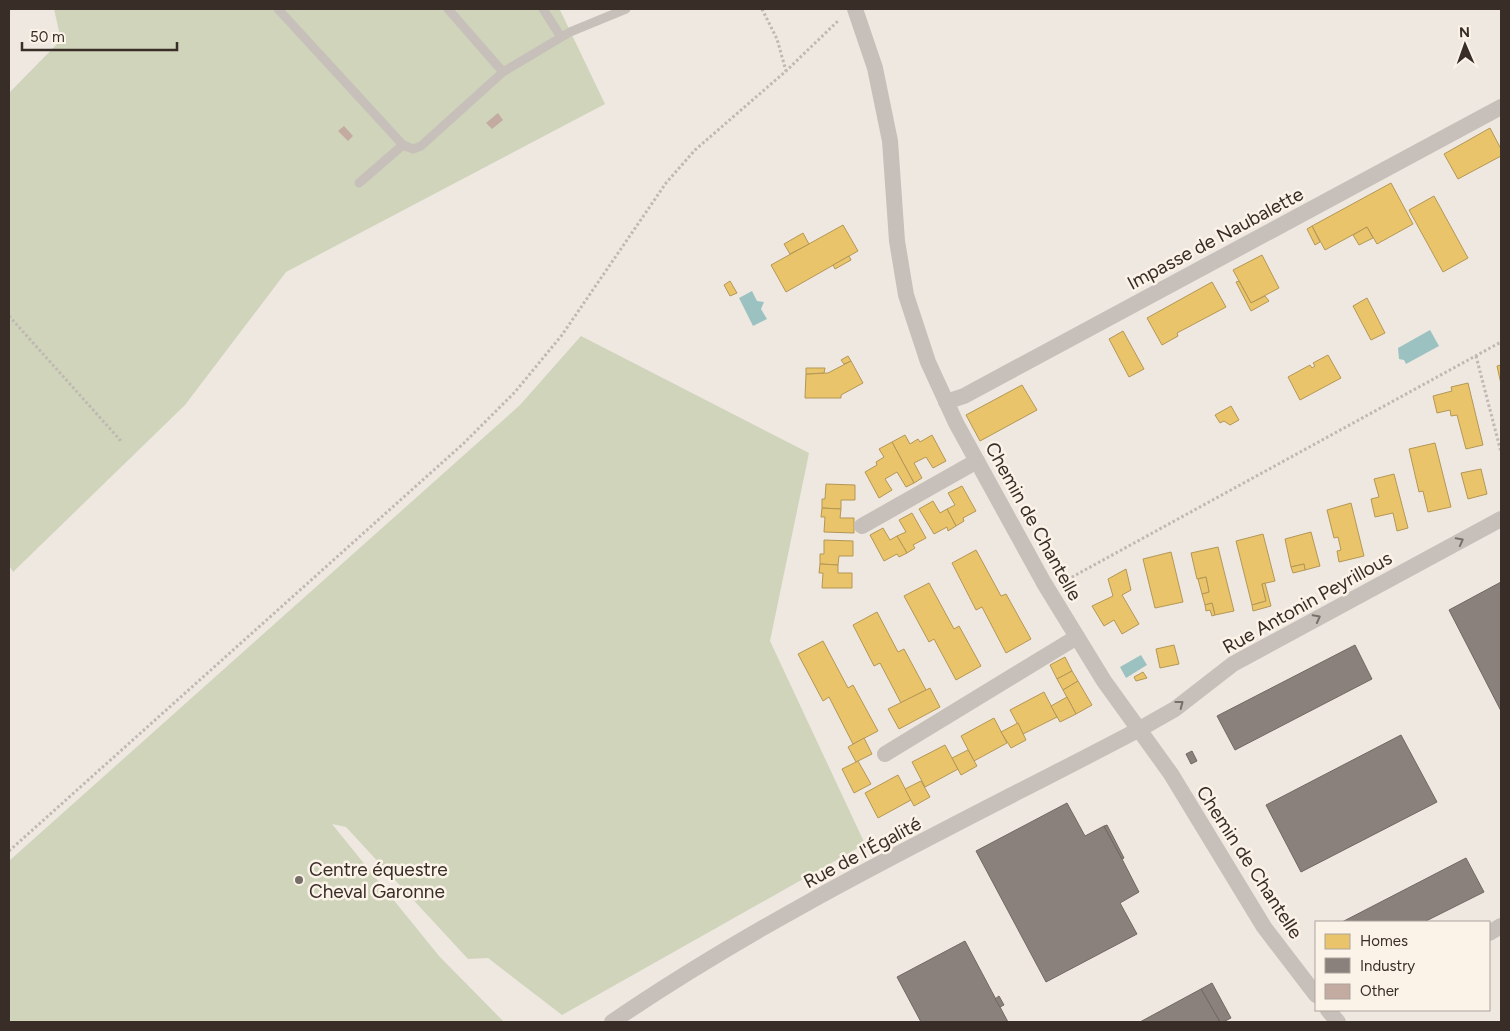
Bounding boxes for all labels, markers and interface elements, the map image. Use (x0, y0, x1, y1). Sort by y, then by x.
scale bar (22, 20, 178, 52)
north arrow (1440, 20, 1490, 70)
text: N (1459, 24, 1470, 41)
text: 50 m (30, 28, 65, 46)
street label: Impasse de Naubalette (1123, 182, 1307, 295)
street label: Chemin de Chantelle (980, 438, 1087, 604)
one-way arrow (1455, 537, 1464, 547)
street label: Rue Antonin Peyrillous (1219, 546, 1396, 659)
one-way arrow (1312, 615, 1321, 625)
one-way arrow (1174, 702, 1183, 710)
street label: Chemin de Chantelle (1192, 782, 1308, 943)
street label: Rue de l'Égalité (799, 812, 925, 893)
place label: Centre équestre Cheval Garonne (309, 858, 448, 903)
marker: Centre équestre Cheval Garonne (293, 874, 305, 886)
legend (1315, 921, 1490, 1011)
text: Homes (1360, 932, 1408, 950)
text: Industry (1360, 957, 1415, 975)
text: Other (1360, 982, 1399, 1000)

